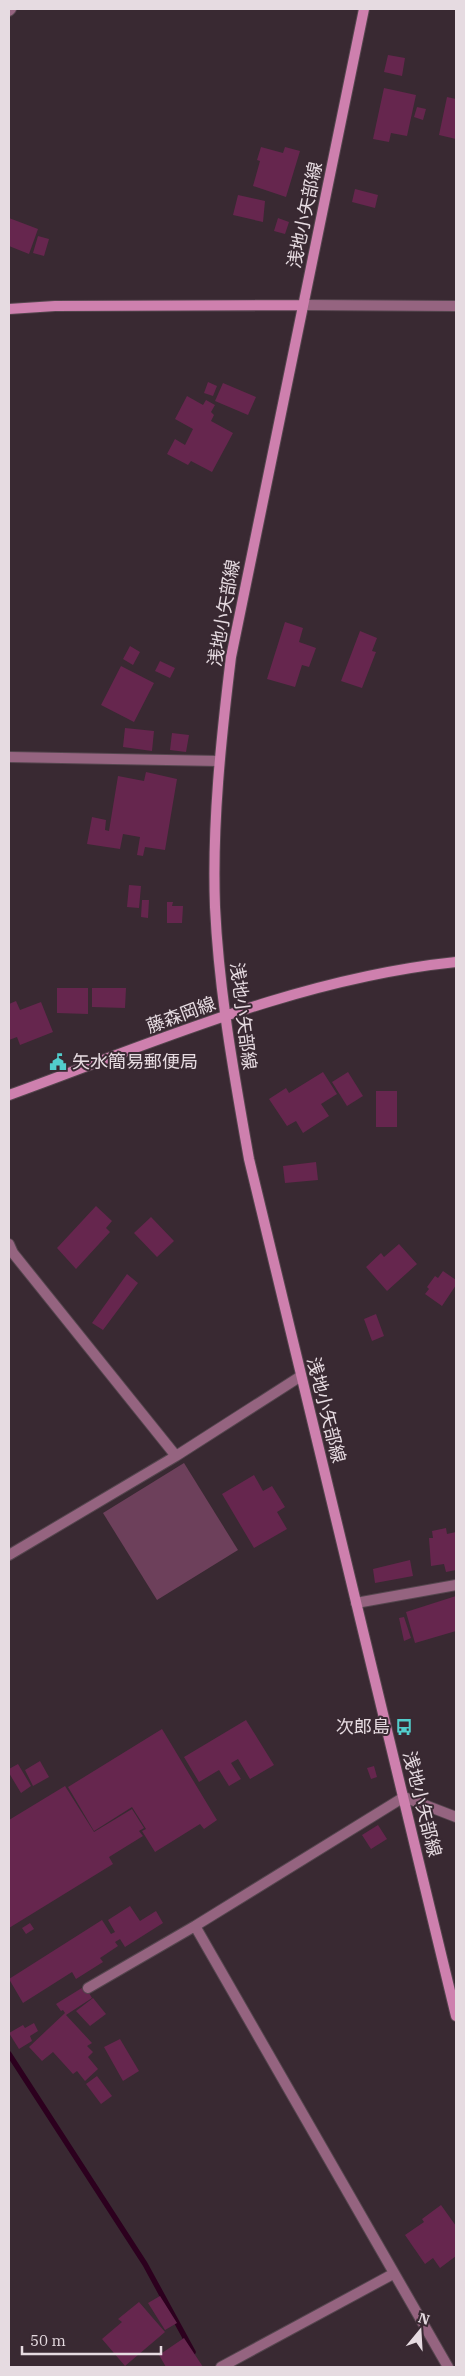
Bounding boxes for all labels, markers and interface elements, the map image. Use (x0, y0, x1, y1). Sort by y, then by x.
street label: 浅地小矢部線 (282, 160, 327, 270)
street label: 浅地小矢部線 (203, 558, 244, 668)
street label: 浅地小矢部線 (226, 961, 261, 1071)
street label: 藤森岡線 (143, 991, 219, 1038)
place label: 矢水簡易郵便局 (72, 1050, 198, 1073)
public building icon: 矢水簡易郵便局 (48, 1052, 68, 1072)
street label: 浅地小矢部線 (302, 1355, 351, 1465)
place label: 次郎島 (336, 1715, 390, 1738)
bus stop icon: 次郎島 (394, 1717, 414, 1737)
street label: 浅地小矢部線 (398, 1749, 447, 1859)
north arrow (395, 2306, 445, 2356)
text: N (416, 2308, 432, 2329)
scale bar (22, 2324, 161, 2356)
text: 50 m (30, 2331, 66, 2350)

